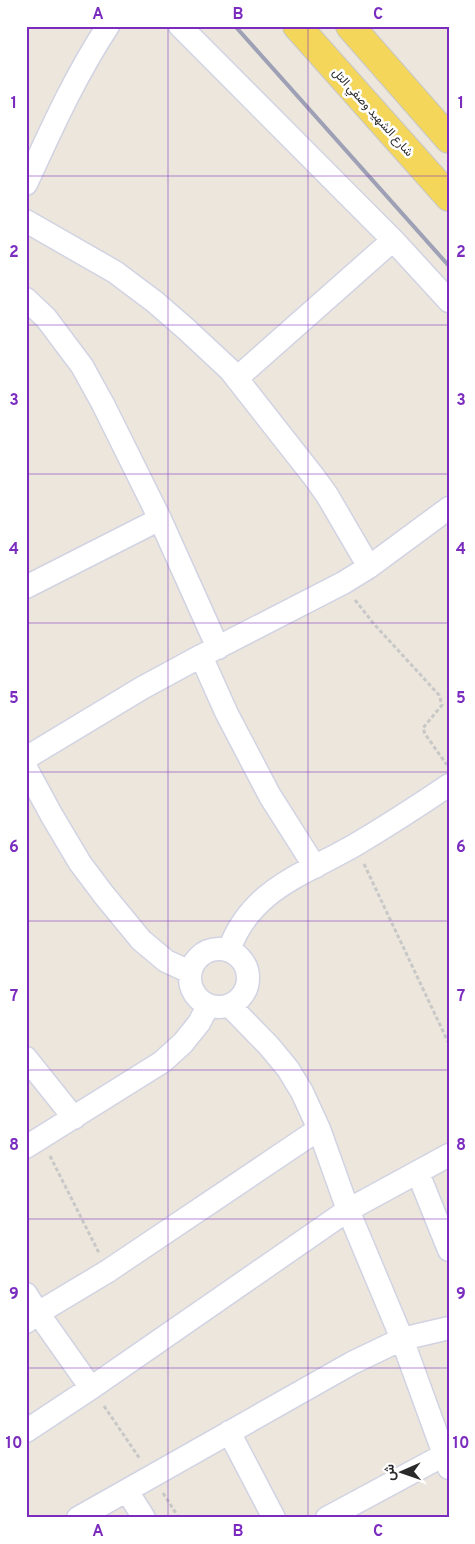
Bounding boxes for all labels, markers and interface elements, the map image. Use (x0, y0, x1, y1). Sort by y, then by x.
text: A (92, 5, 104, 25)
text: B (232, 5, 244, 25)
text: C (373, 5, 383, 25)
street label: شارع الشهيد وصفي التل (328, 65, 416, 161)
text: 1 (11, 94, 17, 114)
text: 1 (458, 94, 464, 114)
text: 2 (9, 243, 19, 263)
text: 2 (456, 243, 466, 263)
text: 3 (9, 391, 19, 411)
text: 3 (456, 391, 466, 411)
text: 4 (9, 540, 19, 560)
text: 4 (456, 540, 466, 560)
text: 5 (9, 689, 19, 709)
text: 5 (456, 689, 466, 709)
text: 6 (9, 838, 19, 858)
text: 6 (456, 838, 466, 858)
text: 7 (10, 987, 18, 1007)
text: 7 (457, 987, 465, 1007)
text: 8 (9, 1136, 19, 1156)
text: 8 (456, 1136, 466, 1156)
text: 9 (9, 1285, 19, 1305)
text: 9 (456, 1285, 466, 1305)
text: 10 (6, 1434, 22, 1454)
text: 10 (453, 1434, 469, 1454)
north arrow (378, 1446, 428, 1496)
text: ش (382, 1464, 399, 1481)
text: A (92, 1522, 104, 1542)
text: B (232, 1522, 244, 1542)
text: C (373, 1522, 383, 1542)

